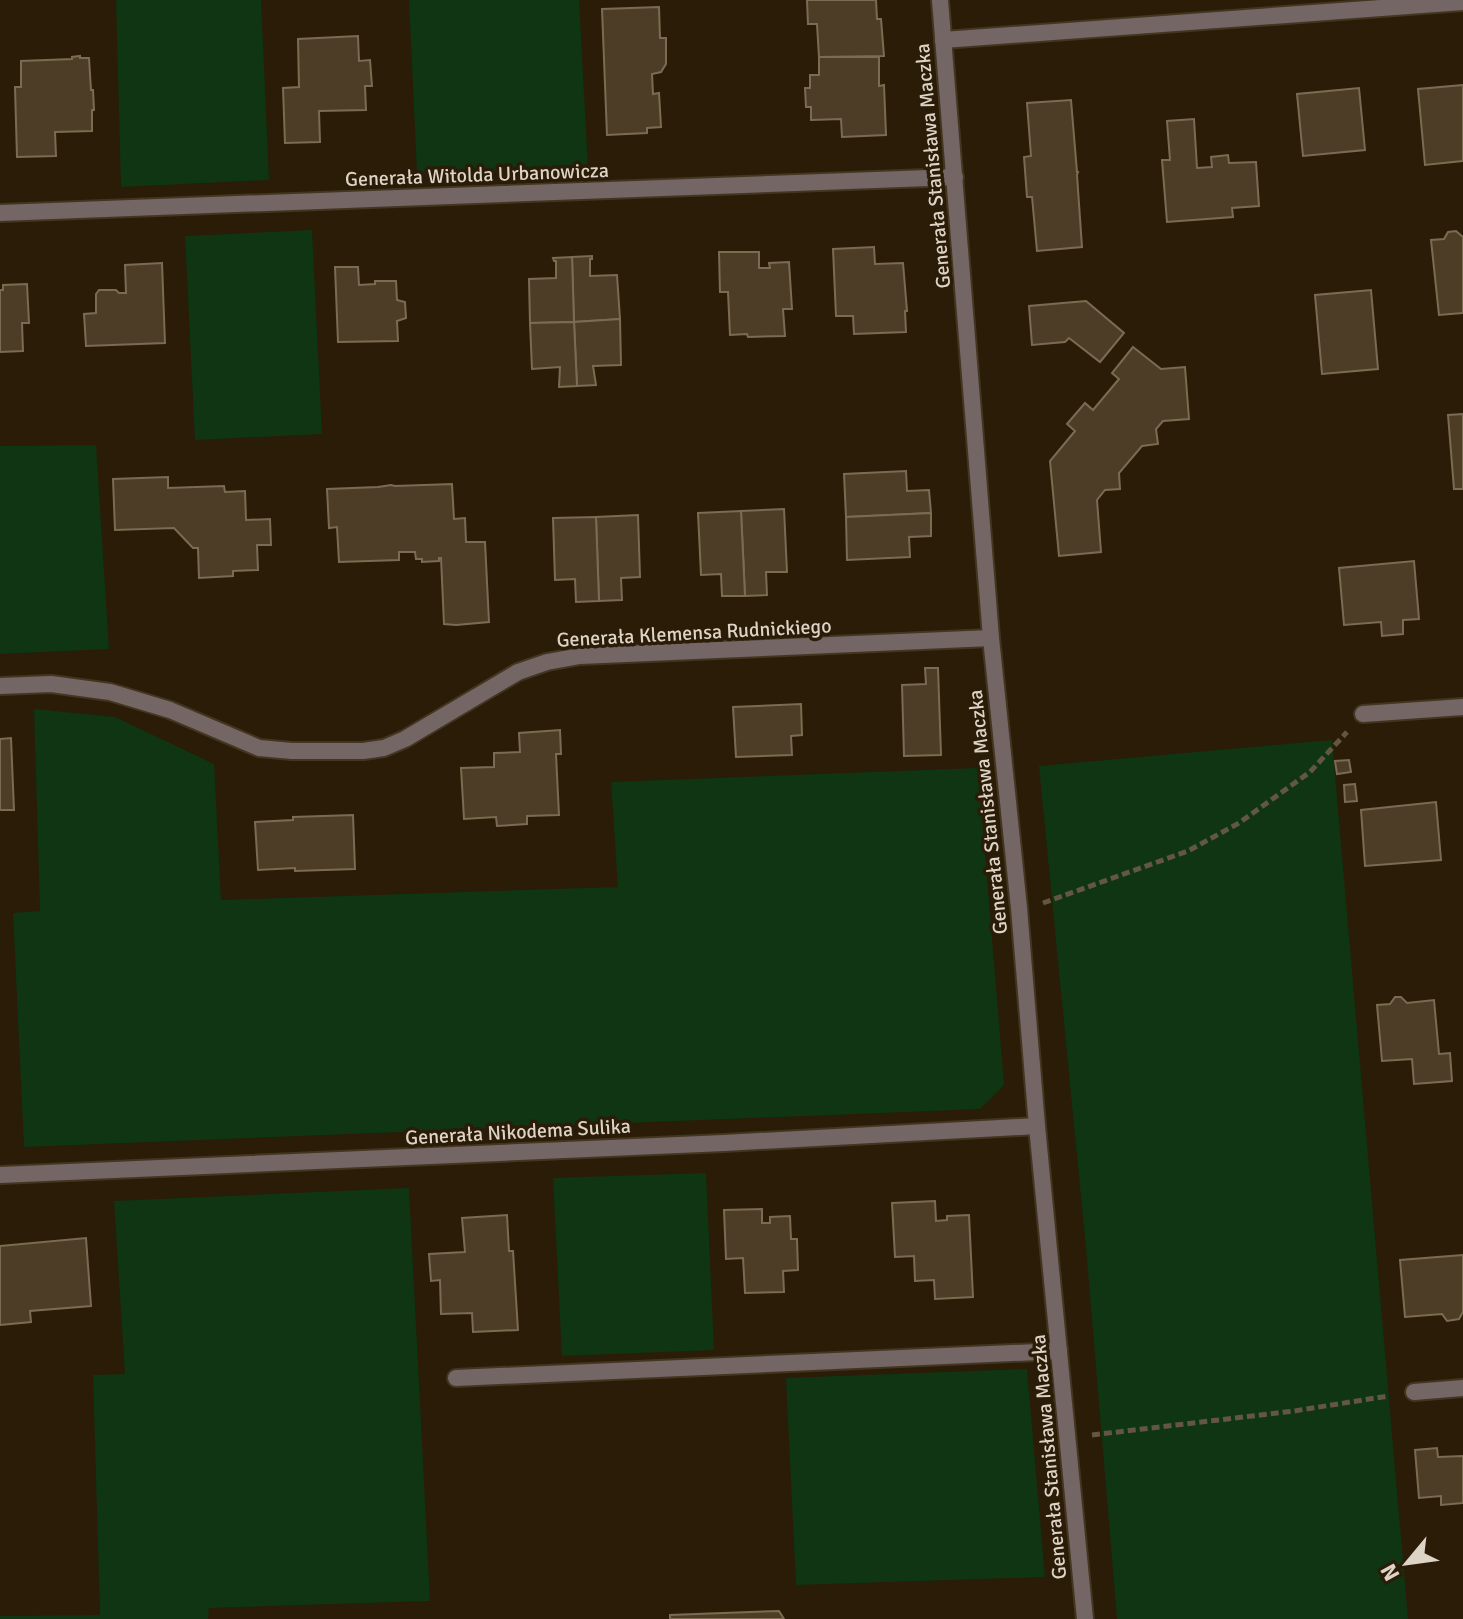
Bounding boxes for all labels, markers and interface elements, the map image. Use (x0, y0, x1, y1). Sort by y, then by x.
street label: Generała Stanisława Maczka (910, 42, 956, 290)
street label: Generała Witolda Urbanowicza (345, 158, 609, 192)
street label: Generała Klemensa Rudnickiego (556, 613, 832, 653)
street label: Generała Stanisława Maczka (963, 688, 1013, 936)
street label: Generała Nikodema Sulika (405, 1114, 631, 1150)
street label: Generała Stanisława Maczka (1026, 1333, 1072, 1581)
north arrow (1367, 1523, 1447, 1603)
text: N (1374, 1559, 1405, 1586)

